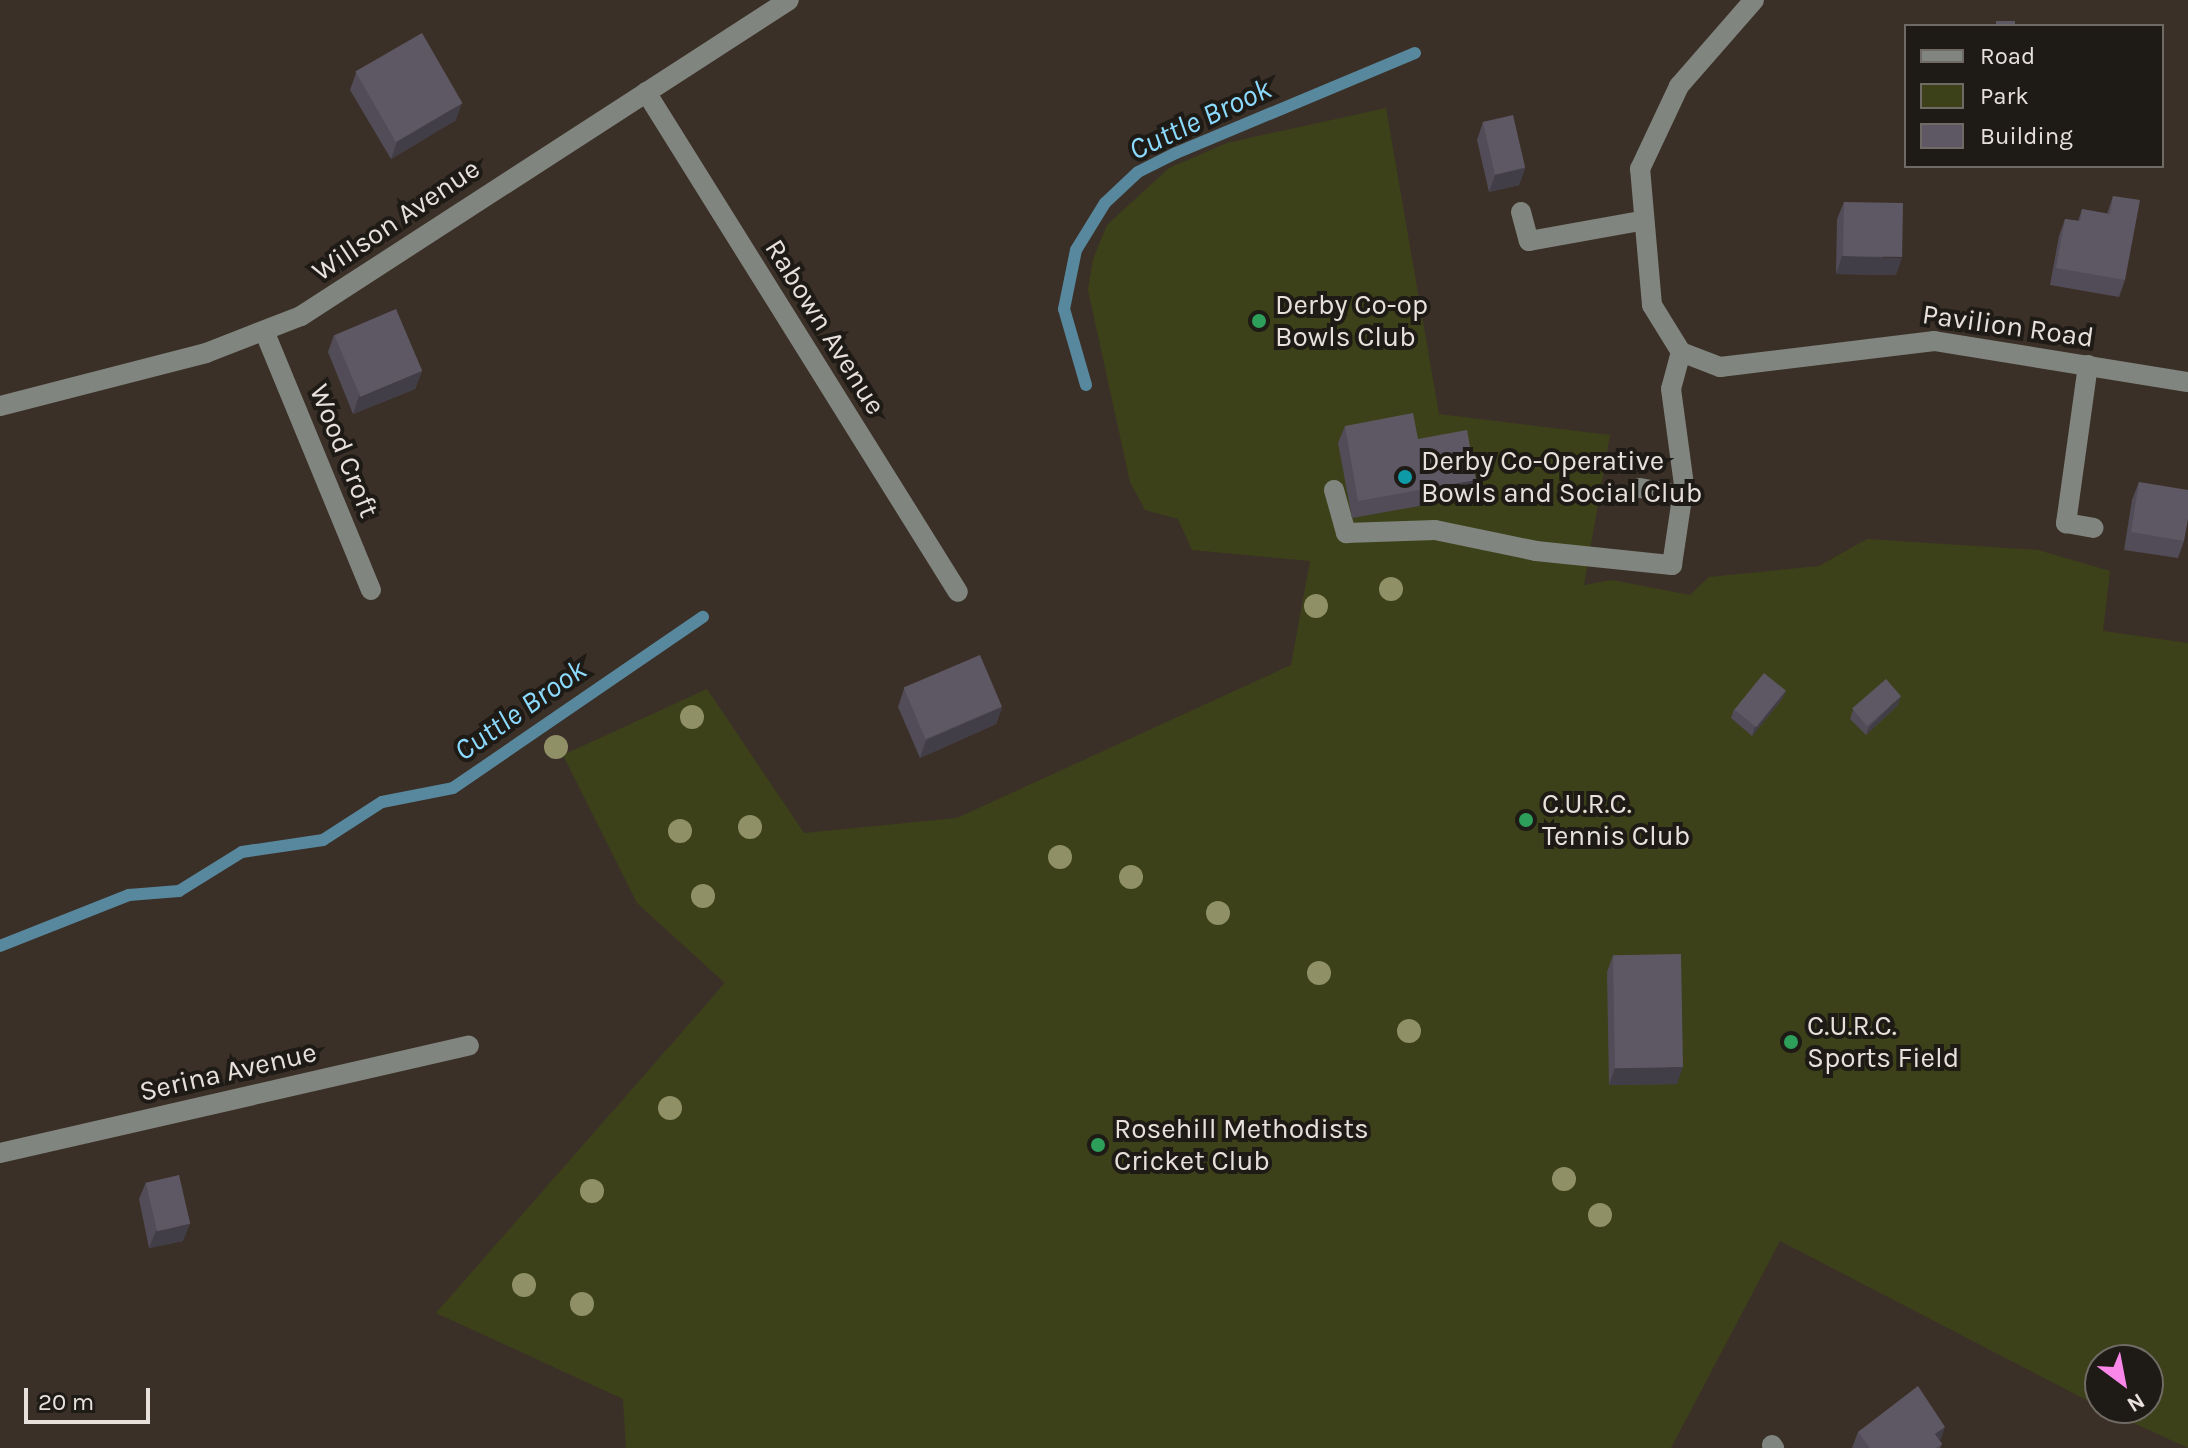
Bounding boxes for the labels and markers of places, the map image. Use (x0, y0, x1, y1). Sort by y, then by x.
place label: Derby Co-op Bowls Club (1275, 288, 1428, 354)
marker: Derby Co-op Bowls Club (1250, 312, 1268, 330)
place label: Derby Co-Operative Bowls and Social Club (1421, 444, 1702, 510)
marker: Derby Co-Operative Bowls and Social Club (1396, 468, 1414, 486)
place label: C.U.R.C. Tennis Club (1542, 787, 1690, 853)
marker: C.U.R.C. Tennis Club (1517, 811, 1535, 829)
place label: C.U.R.C. Sports Field (1807, 1009, 1959, 1075)
marker: C.U.R.C. Sports Field (1782, 1033, 1800, 1051)
place label: Rosehill Methodists Cricket Club (1114, 1112, 1369, 1178)
marker: Rosehill Methodists Cricket Club (1089, 1136, 1107, 1154)

